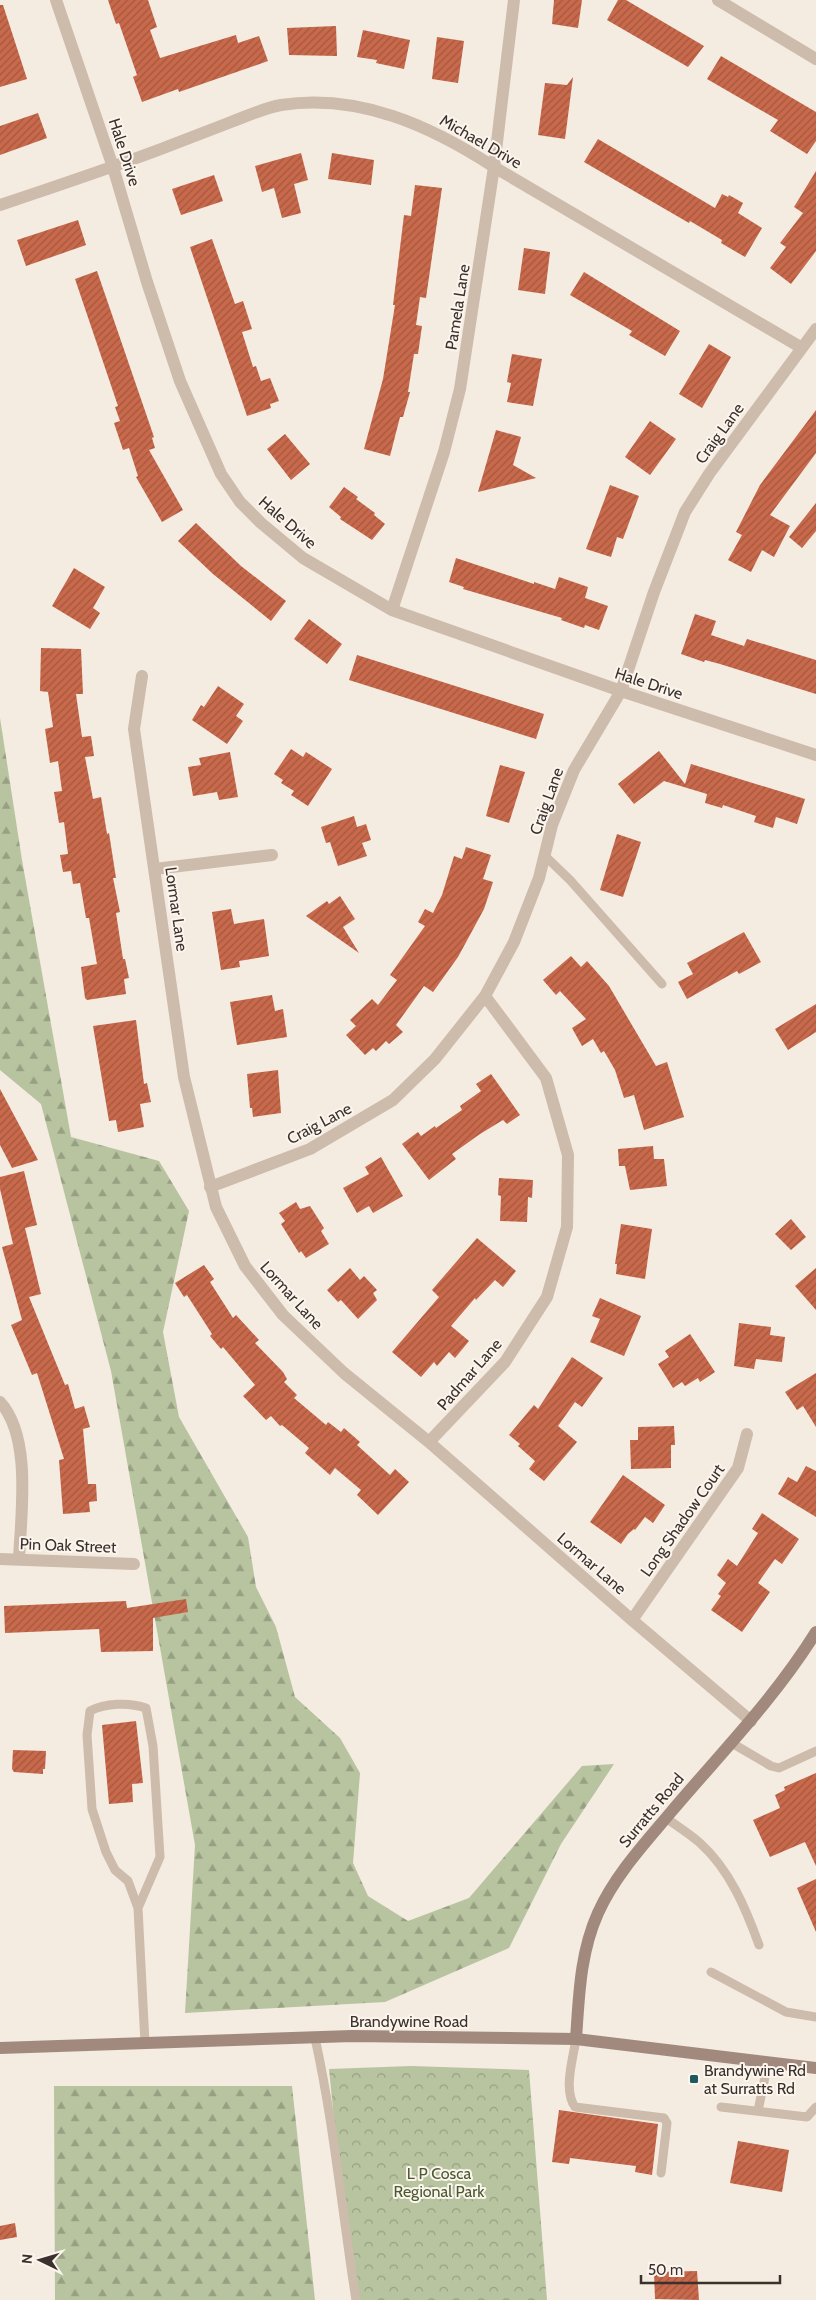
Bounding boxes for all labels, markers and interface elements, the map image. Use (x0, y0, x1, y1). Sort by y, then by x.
street label: Michael Drive (436, 110, 525, 172)
street label: Hale Drive (105, 116, 144, 188)
street label: Pamela Lane (441, 263, 474, 351)
street label: Craig Lane (691, 399, 748, 467)
street label: Hale Drive (255, 492, 320, 553)
street label: Hale Drive (613, 664, 685, 703)
street label: Craig Lane (526, 765, 567, 837)
street label: Lormar Lane (161, 866, 192, 952)
street label: Craig Lane (284, 1099, 355, 1148)
street label: Lormar Lane (256, 1257, 327, 1333)
street label: Padmar Lane (433, 1335, 506, 1414)
street label: Long Shadow Court (637, 1460, 729, 1580)
street label: Lormar Lane (553, 1528, 630, 1598)
street label: Pin Oak Street (19, 1534, 117, 1557)
street label: Surratts Road (615, 1769, 688, 1851)
street label: Brandywine Road (350, 2012, 468, 2031)
place label: Brandywine Rd at Surratts Rd (704, 2061, 806, 2098)
marker: Brandywine Rd at Surratts Rd (688, 2073, 700, 2085)
park label: L P Cosca Regional Park (394, 2164, 485, 2201)
north arrow (15, 2235, 65, 2285)
scale bar (641, 2252, 780, 2284)
text: N (18, 2253, 36, 2265)
text: 50 m (648, 2261, 683, 2279)

